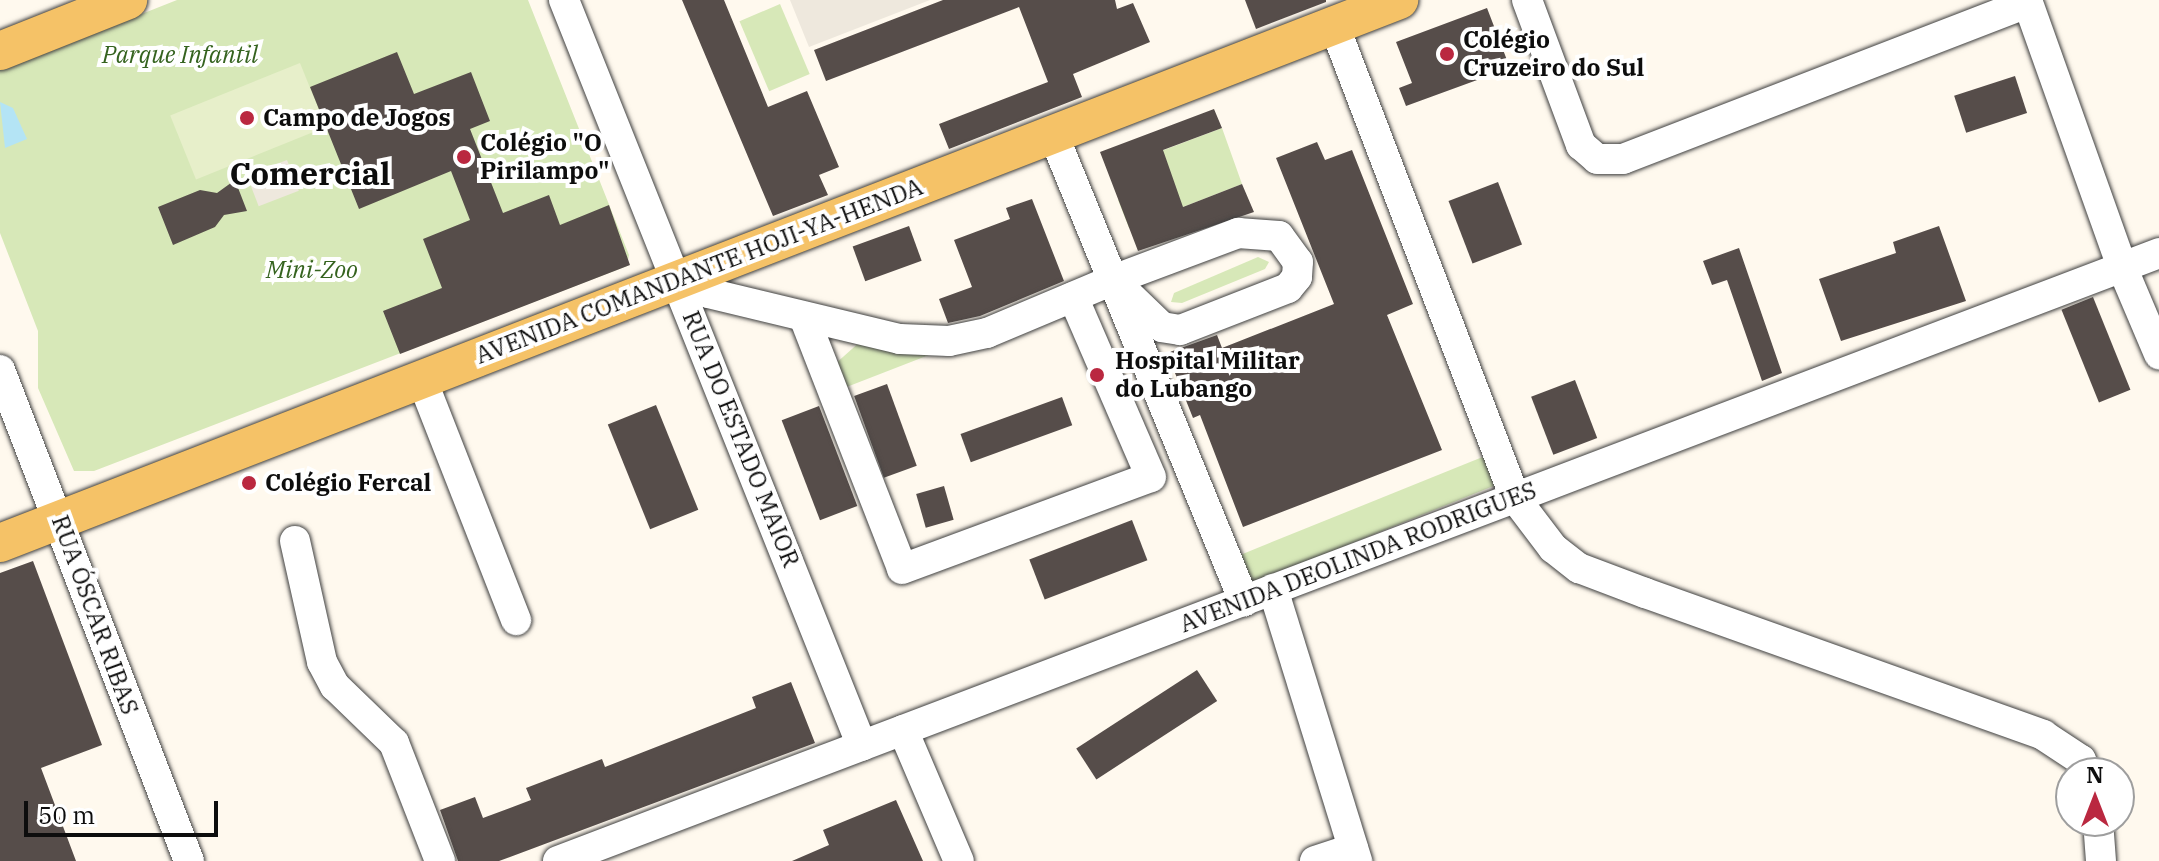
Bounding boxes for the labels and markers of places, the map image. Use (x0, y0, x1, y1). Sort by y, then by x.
place label: Colégio Cruzeiro do Sul (1463, 26, 1644, 82)
marker: Colégio Cruzeiro do Sul (1438, 45, 1456, 63)
place label: Campo de Jogos (263, 104, 451, 132)
marker: Campo de Jogos (238, 109, 256, 127)
place label: Colégio "O Pirilampo" (480, 129, 609, 185)
marker: Colégio "O Pirilampo" (455, 148, 473, 166)
place label: Hospital Militar do Lubango (1115, 347, 1300, 403)
marker: Hospital Militar do Lubango (1086, 364, 1108, 386)
place label: Colégio Fercal (265, 469, 431, 497)
marker: Colégio Fercal (240, 474, 258, 492)

